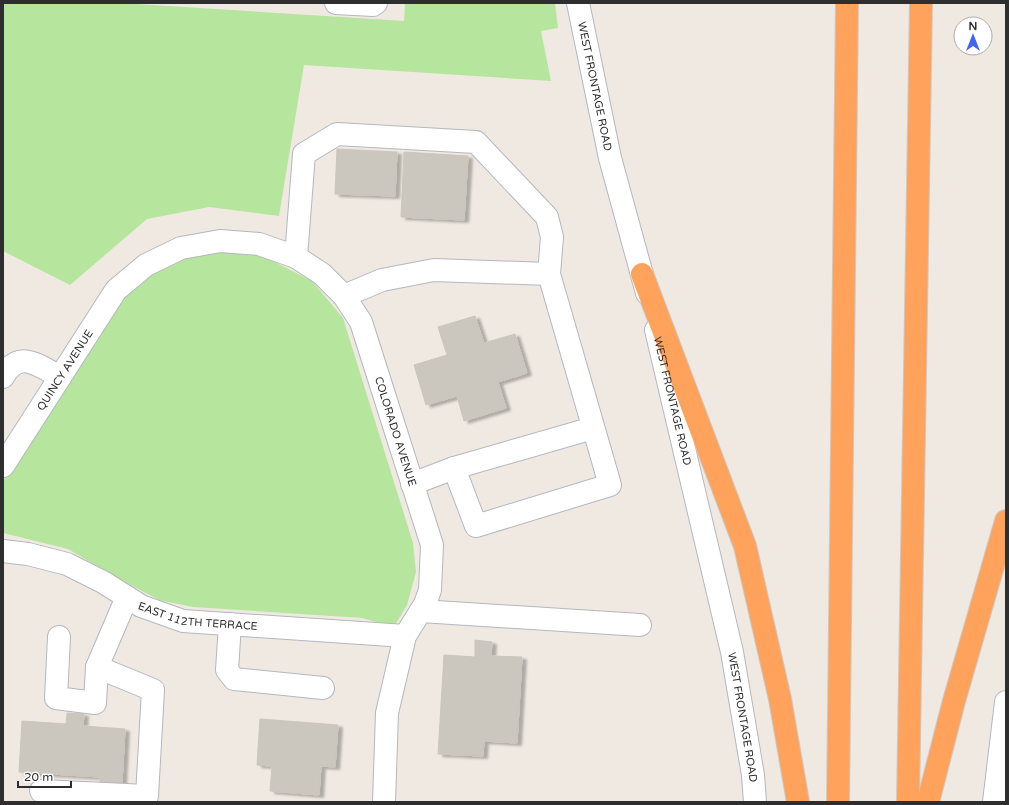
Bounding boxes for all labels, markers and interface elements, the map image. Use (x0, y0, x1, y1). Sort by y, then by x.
north arrow (953, 16, 993, 56)
street label: WEST FRONTAGE ROAD (575, 20, 614, 152)
text: N (969, 20, 977, 33)
street label: QUINCY AVENUE (34, 328, 96, 413)
street label: WEST FRONTAGE ROAD (651, 335, 694, 467)
street label: COLORADO AVENUE (372, 375, 419, 488)
street label: EAST 112TH TERRACE (136, 599, 258, 633)
street label: WEST FRONTAGE ROAD (725, 651, 760, 783)
scale bar (18, 763, 71, 789)
text: 20 m (24, 770, 53, 784)

